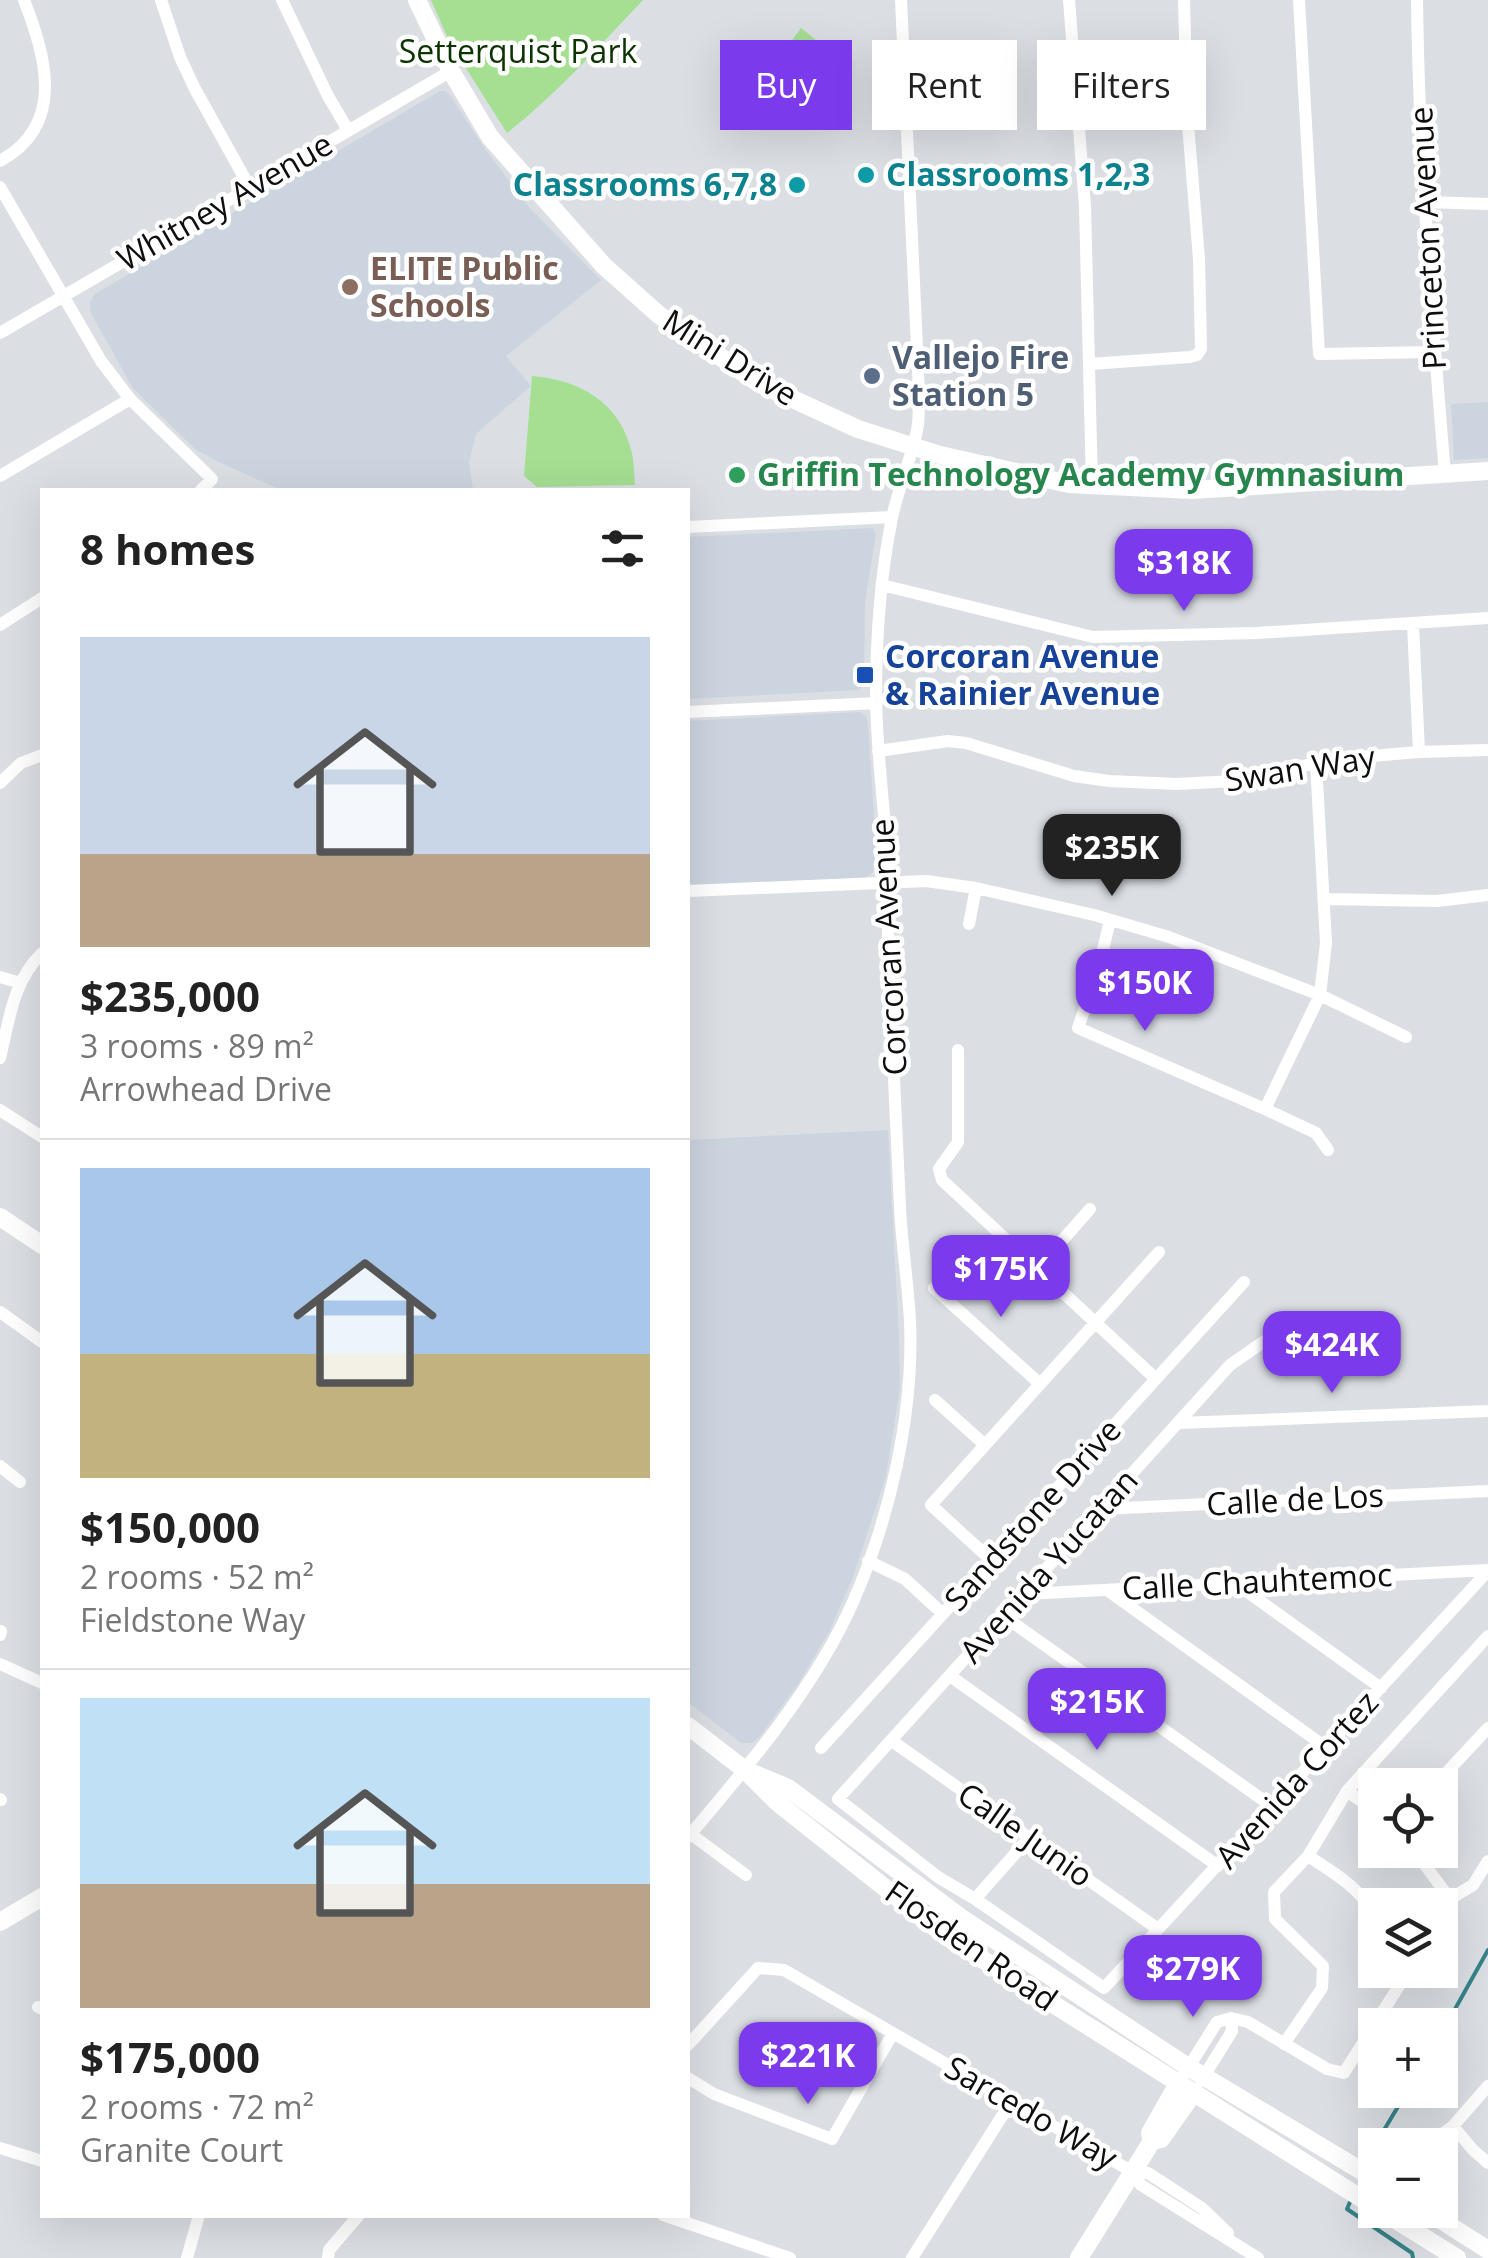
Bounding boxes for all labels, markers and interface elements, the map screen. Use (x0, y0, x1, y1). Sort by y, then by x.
park label: Setterquist Park (399, 29, 637, 72)
chip: Buy (720, 40, 852, 130)
chip: Rent (872, 40, 1017, 130)
chip: Filters (1037, 40, 1206, 130)
street label: Princeton Avenue (1398, 105, 1455, 371)
street label: Whitney Avenue (109, 122, 340, 280)
place label: Classrooms 1,2,3 (886, 152, 1150, 195)
place label: Classrooms 6,7,8 (513, 162, 777, 205)
marker: Classrooms 1,2,3 (855, 164, 877, 186)
marker: Classrooms 6,7,8 (786, 174, 808, 196)
place label: ELITE Public Schools (370, 246, 559, 326)
marker: ELITE Public Schools (339, 276, 361, 298)
street label: Mini Drive (655, 298, 806, 415)
place label: Vallejo Fire Station 5 (892, 335, 1069, 415)
marker: Vallejo Fire Station 5 (861, 365, 883, 387)
place label: Griffin Technology Academy Gymnasium (757, 452, 1405, 495)
marker: Griffin Technology Academy Gymnasium (726, 464, 748, 486)
text: 8 homes (80, 520, 255, 577)
icon: filters (595, 521, 650, 576)
pin: $318K (1114, 529, 1254, 614)
text: $318K (1137, 540, 1231, 583)
place label: Corcoran Avenue & Rainier Avenue (885, 634, 1160, 714)
marker: Corcoran Avenue & Rainier Avenue (854, 664, 876, 686)
icon: home (275, 702, 455, 882)
street label: Swan Way (1222, 734, 1379, 801)
pin: $235K (1042, 814, 1182, 899)
street label: Corcoran Avenue (859, 817, 916, 1077)
text: $235K (1065, 825, 1159, 868)
pin: $150K (1075, 949, 1215, 1034)
text: $150K (1098, 960, 1192, 1003)
text: $235,000 (80, 967, 260, 1024)
text: 3 rooms · 89 m² (80, 1024, 314, 1067)
text: Arrowhead Drive (80, 1067, 332, 1110)
icon: home (275, 1233, 455, 1413)
pin: $175K (931, 1235, 1071, 1320)
text: $175K (954, 1246, 1048, 1289)
pin: $424K (1262, 1311, 1402, 1396)
text: $424K (1285, 1322, 1379, 1365)
street label: Sandstone Drive (934, 1409, 1130, 1619)
street label: Avenida Yucatan (949, 1459, 1147, 1671)
street label: Calle de Los (1205, 1472, 1385, 1525)
text: $150,000 (80, 1498, 260, 1555)
street label: Calle Chauhtemoc (1121, 1552, 1393, 1609)
text: 2 rooms · 52 m² (80, 1555, 314, 1598)
text: Fieldstone Way (80, 1598, 305, 1641)
pin: $215K (1027, 1668, 1167, 1753)
text: $215K (1050, 1679, 1144, 1722)
street label: Avenida Cortez (1205, 1681, 1387, 1877)
icon: home (275, 1763, 455, 1943)
map controls (1358, 1768, 1458, 2228)
button: locate (1358, 1768, 1458, 1868)
street label: Calle Junio (950, 1772, 1102, 1896)
street label: Flosden Road (877, 1870, 1066, 2020)
button: layers (1358, 1888, 1458, 1988)
pin: $279K (1123, 1935, 1263, 2020)
text: $279K (1146, 1946, 1240, 1989)
button: + (1358, 2008, 1458, 2108)
pin: $221K (738, 2022, 878, 2107)
text: $175,000 (80, 2028, 260, 2085)
text: $221K (761, 2033, 855, 2076)
street label: Sarcedo Way (938, 2045, 1127, 2179)
text: 2 rooms · 72 m² (80, 2085, 314, 2128)
text: Granite Court (80, 2128, 283, 2171)
button: − (1358, 2128, 1458, 2228)

